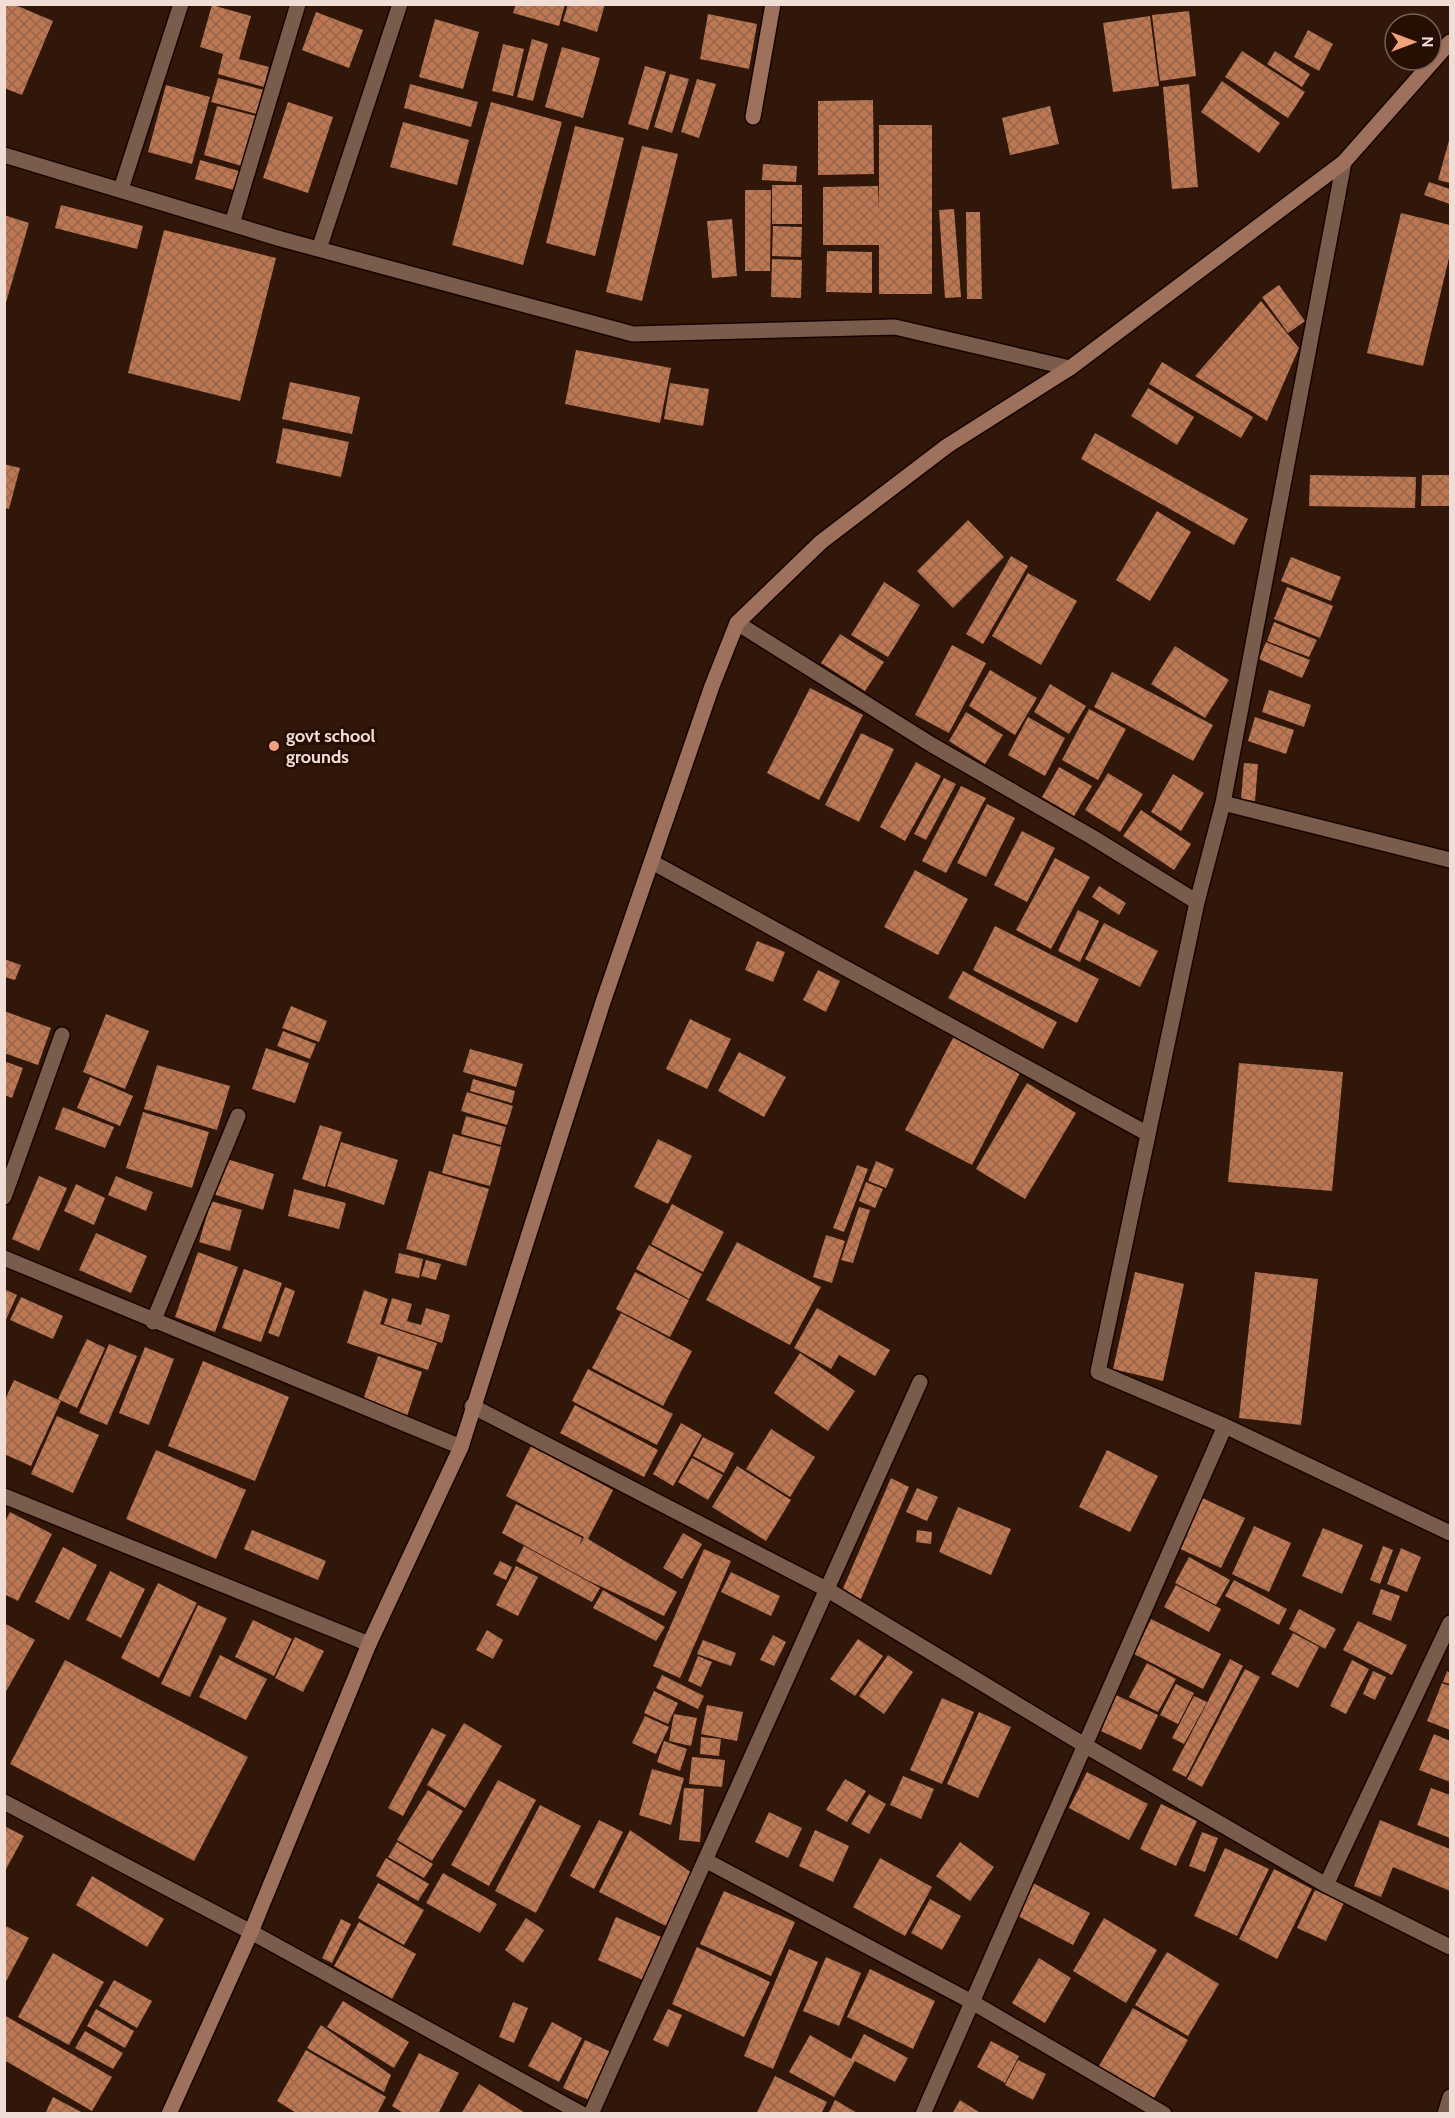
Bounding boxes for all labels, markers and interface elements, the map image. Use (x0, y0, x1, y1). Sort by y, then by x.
north arrow (1383, 12, 1443, 72)
text: N (1418, 36, 1437, 48)
place label: govt school grounds (286, 725, 375, 768)
marker: govt school grounds (267, 739, 281, 753)

